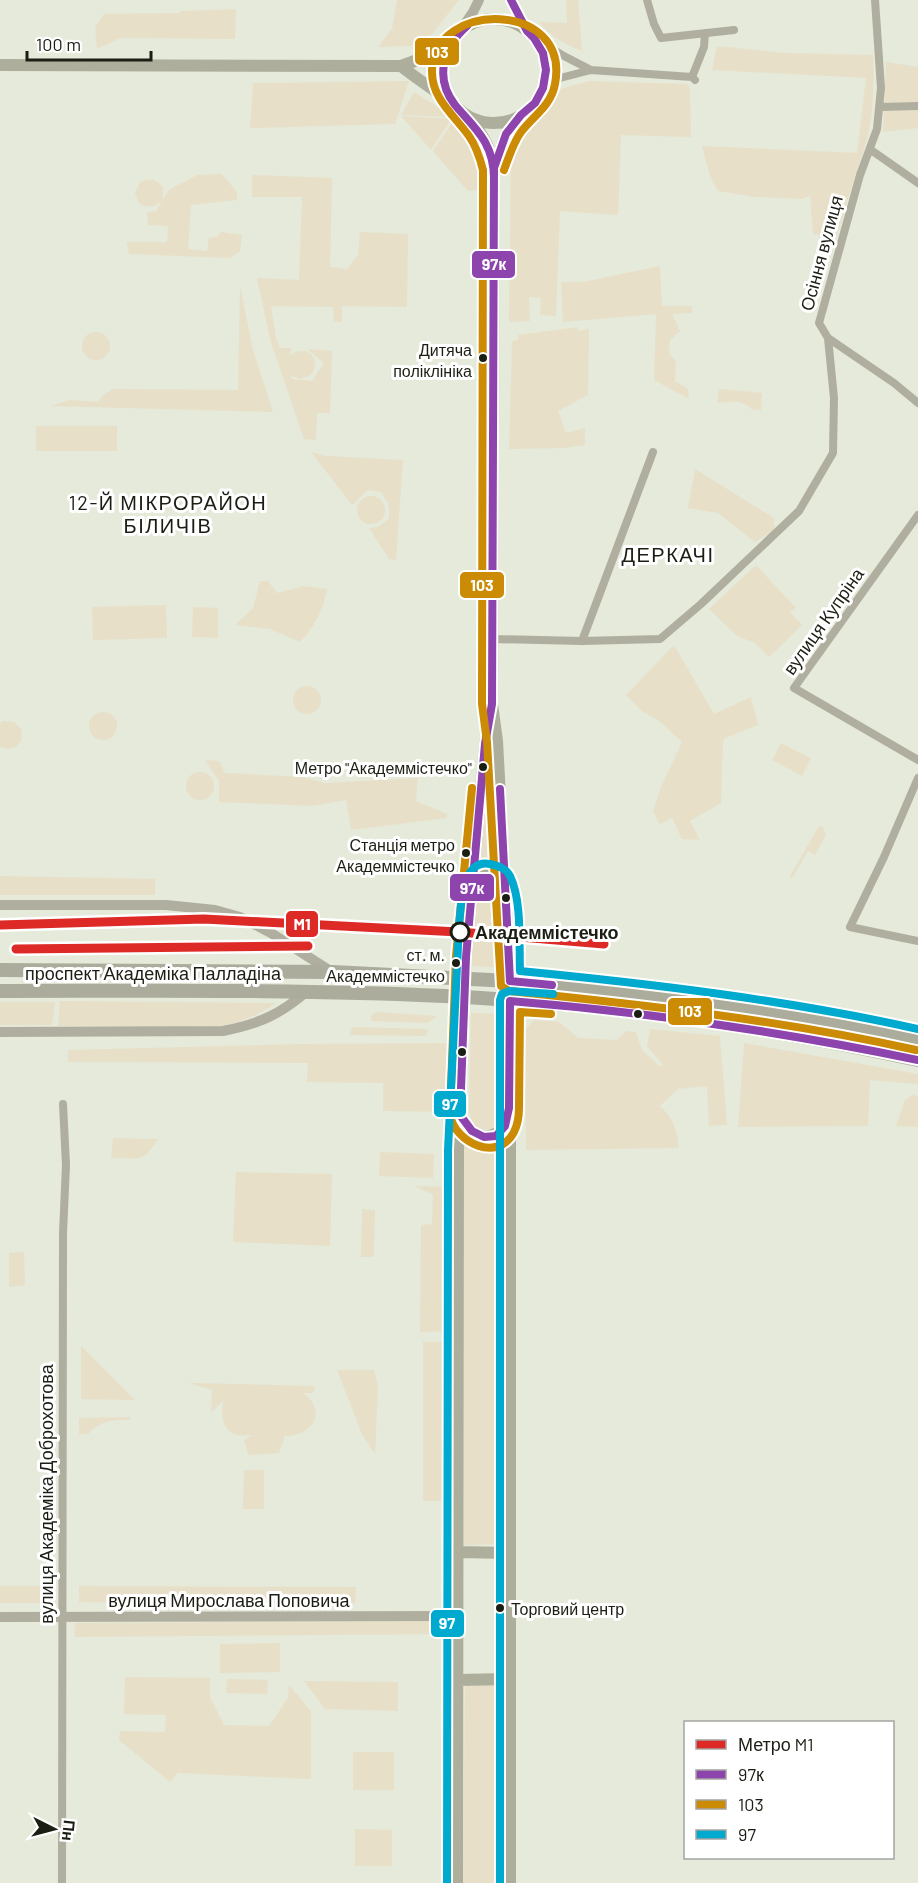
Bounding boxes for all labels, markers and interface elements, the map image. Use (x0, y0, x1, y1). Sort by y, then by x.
scale bar (27, 24, 152, 62)
text: 100 m (36, 33, 81, 55)
line badge: 103 (414, 37, 460, 66)
text: 103 (425, 42, 449, 61)
street label: Осіння вулиця (795, 193, 847, 313)
line badge: 97к (471, 250, 516, 279)
text: 97к (482, 254, 507, 273)
place label: Дитяча поліклініка (393, 340, 472, 380)
marker: Дитяча поліклініка (477, 352, 489, 364)
district label: 12-Й МІКРОРАЙОН БІЛИЧІВ (69, 490, 267, 537)
district label: ДЕРКАЧІ (621, 542, 715, 566)
street label: вулиця Купріна (778, 563, 868, 679)
line badge: 103 (459, 571, 505, 599)
text: 103 (470, 575, 494, 594)
place label: Метро "Академмістечко" (295, 758, 472, 777)
marker: Метро "Академмістечко" (477, 761, 489, 773)
place label: Станція метро Академмістечко (336, 835, 455, 875)
marker: Станція метро Академмістечко (460, 847, 472, 859)
line badge: 97к (449, 873, 495, 902)
text: 97к (460, 878, 485, 897)
unlabelled marker (500, 892, 512, 904)
line badge: M1 (285, 910, 319, 938)
text: M1 (293, 914, 311, 933)
place label: Академмістечко (475, 921, 618, 943)
marker: Академмістечко (450, 922, 470, 942)
place label: ст. м. Академмістечко (326, 945, 445, 985)
marker: ст. м. Академмістечко (450, 957, 462, 969)
street label: проспект Академіка Палладіна (25, 962, 282, 984)
line badge: 103 (667, 997, 713, 1026)
text: 103 (678, 1001, 702, 1020)
unlabelled marker (632, 1008, 644, 1020)
unlabelled marker (456, 1046, 468, 1058)
line badge: 97 (433, 1090, 467, 1118)
text: 97 (442, 1094, 458, 1113)
street label: вулиця Академіка Доброхотова (35, 1363, 57, 1624)
street label: вулиця Мирослава Поповича (108, 1589, 351, 1611)
place label: Торговий центр (511, 1599, 624, 1618)
marker: Торговий центр (494, 1602, 506, 1614)
line badge: 97 (430, 1609, 465, 1638)
text: 97 (439, 1613, 455, 1632)
legend (684, 1721, 894, 1859)
text: Метро M1 (738, 1733, 814, 1755)
text: 97к (738, 1763, 764, 1785)
text: 103 (738, 1793, 764, 1815)
north arrow (24, 1799, 84, 1859)
text: Пн (59, 1819, 80, 1842)
text: 97 (738, 1823, 756, 1845)

